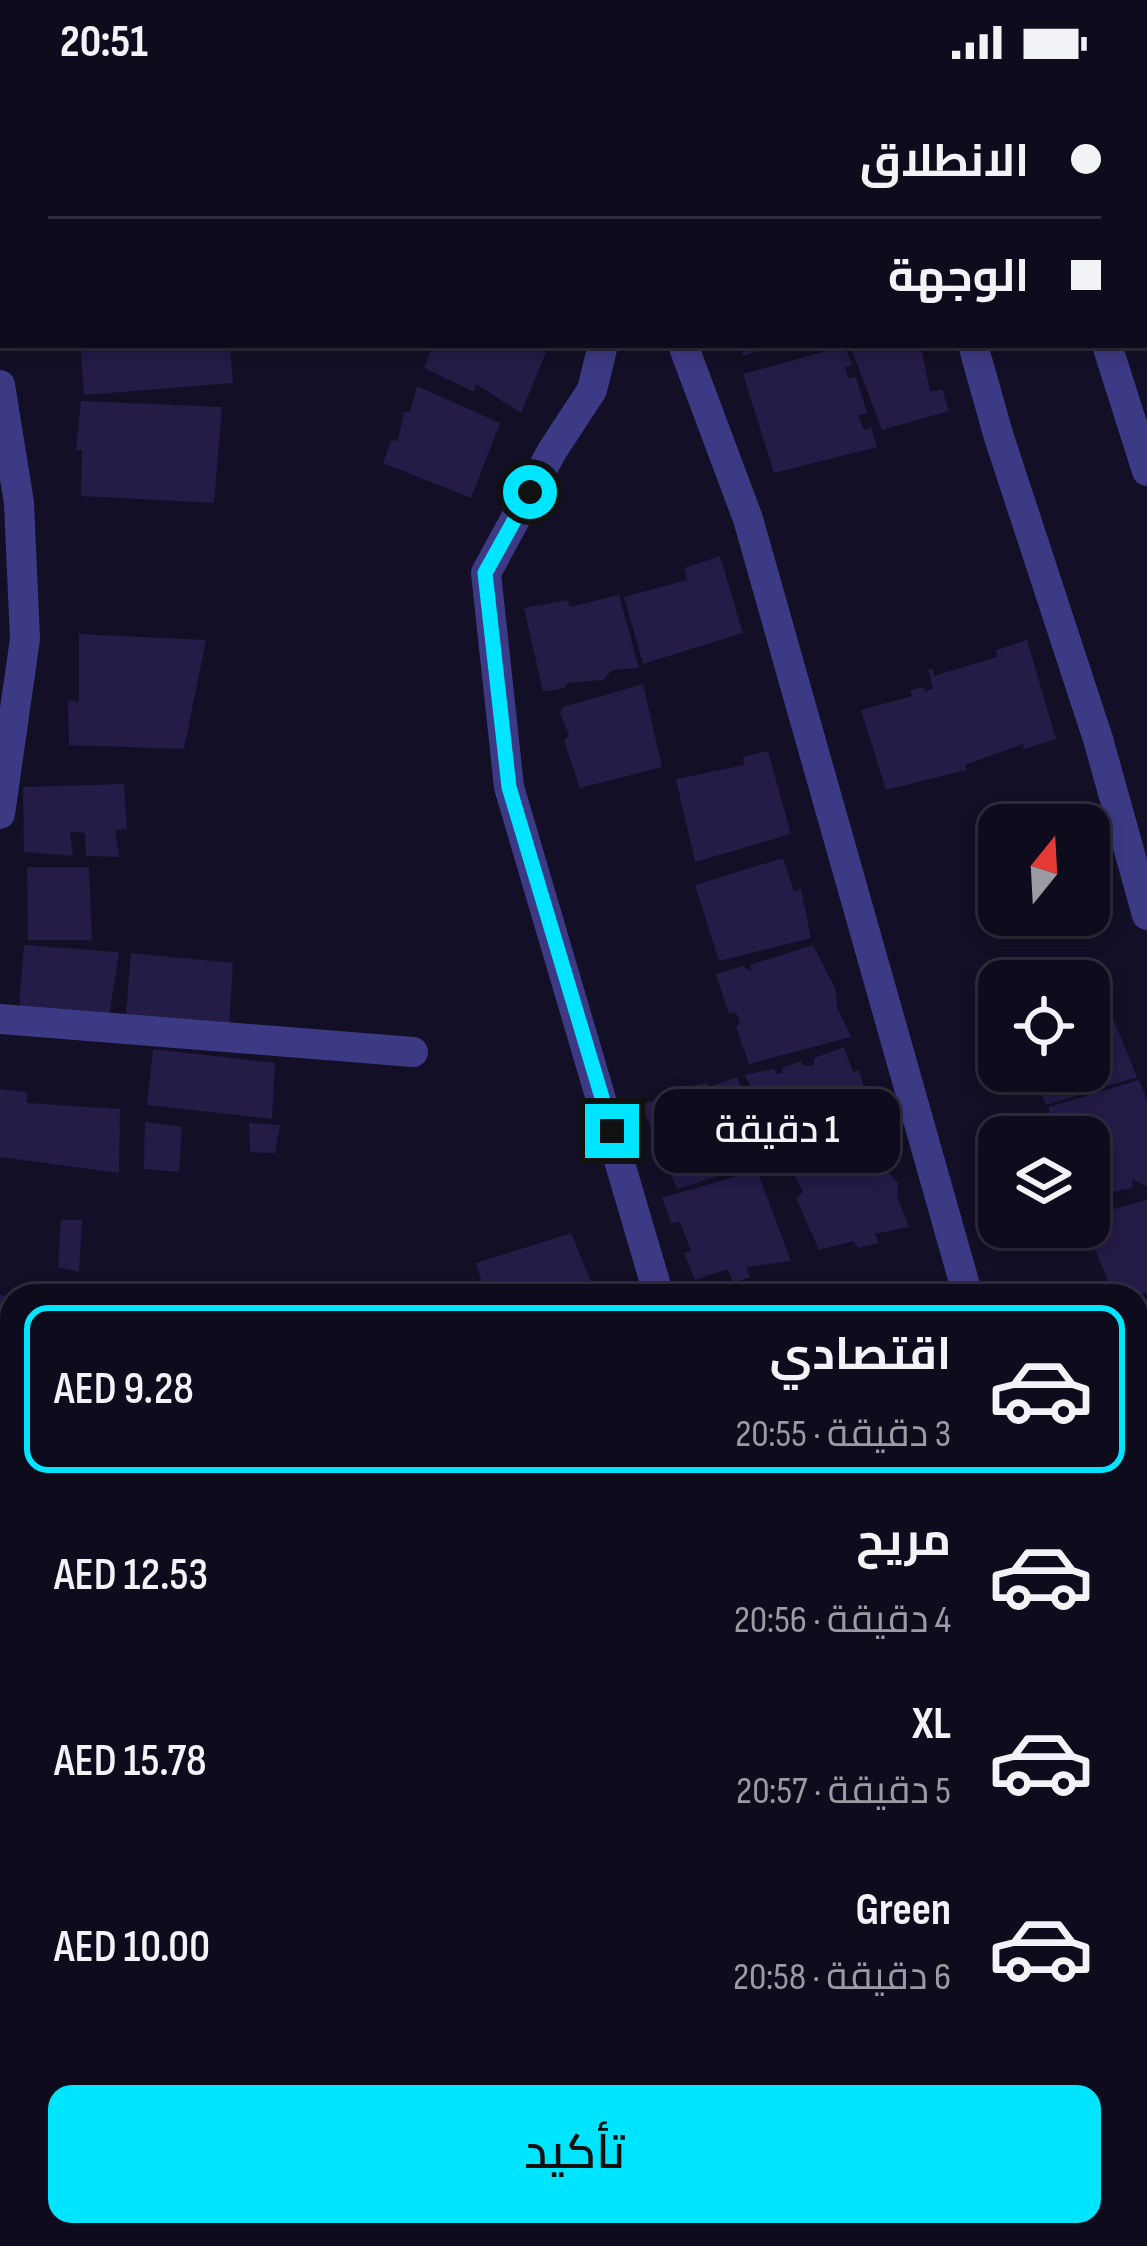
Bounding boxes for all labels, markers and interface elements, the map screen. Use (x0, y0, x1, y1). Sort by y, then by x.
text: 20:51 (60, 15, 148, 70)
text: الانطلاق (860, 135, 1029, 190)
text: الوجهة (888, 250, 1029, 305)
route start (503, 465, 557, 519)
north arrow (978, 804, 1110, 936)
map controls (978, 804, 1110, 1248)
button: locate (978, 960, 1110, 1092)
callout: 1 دقيقة (654, 1089, 900, 1173)
route end (585, 1104, 639, 1158)
text: 1 دقيقة (715, 1107, 839, 1154)
button: layers (978, 1116, 1110, 1248)
text: اقتصادي (770, 1328, 951, 1383)
icon: car (987, 1335, 1095, 1443)
text: AED 9.28 (54, 1362, 194, 1417)
text: 3 دقيقة · 20:55 (735, 1411, 951, 1458)
text: مريح (856, 1514, 951, 1569)
icon: car (987, 1521, 1095, 1629)
text: AED 12.53 (54, 1548, 208, 1603)
text: 4 دقيقة · 20:56 (734, 1597, 951, 1644)
text: XL (912, 1697, 951, 1752)
icon: car (987, 1707, 1095, 1815)
text: AED 15.78 (54, 1734, 207, 1789)
text: 5 دقيقة · 20:57 (736, 1768, 951, 1815)
text: Green (855, 1883, 951, 1938)
icon: car (987, 1893, 1095, 2001)
text: AED 10.00 (54, 1920, 210, 1975)
text: 6 دقيقة · 20:58 (733, 1954, 951, 2001)
button: تأكيد (48, 2085, 1101, 2223)

